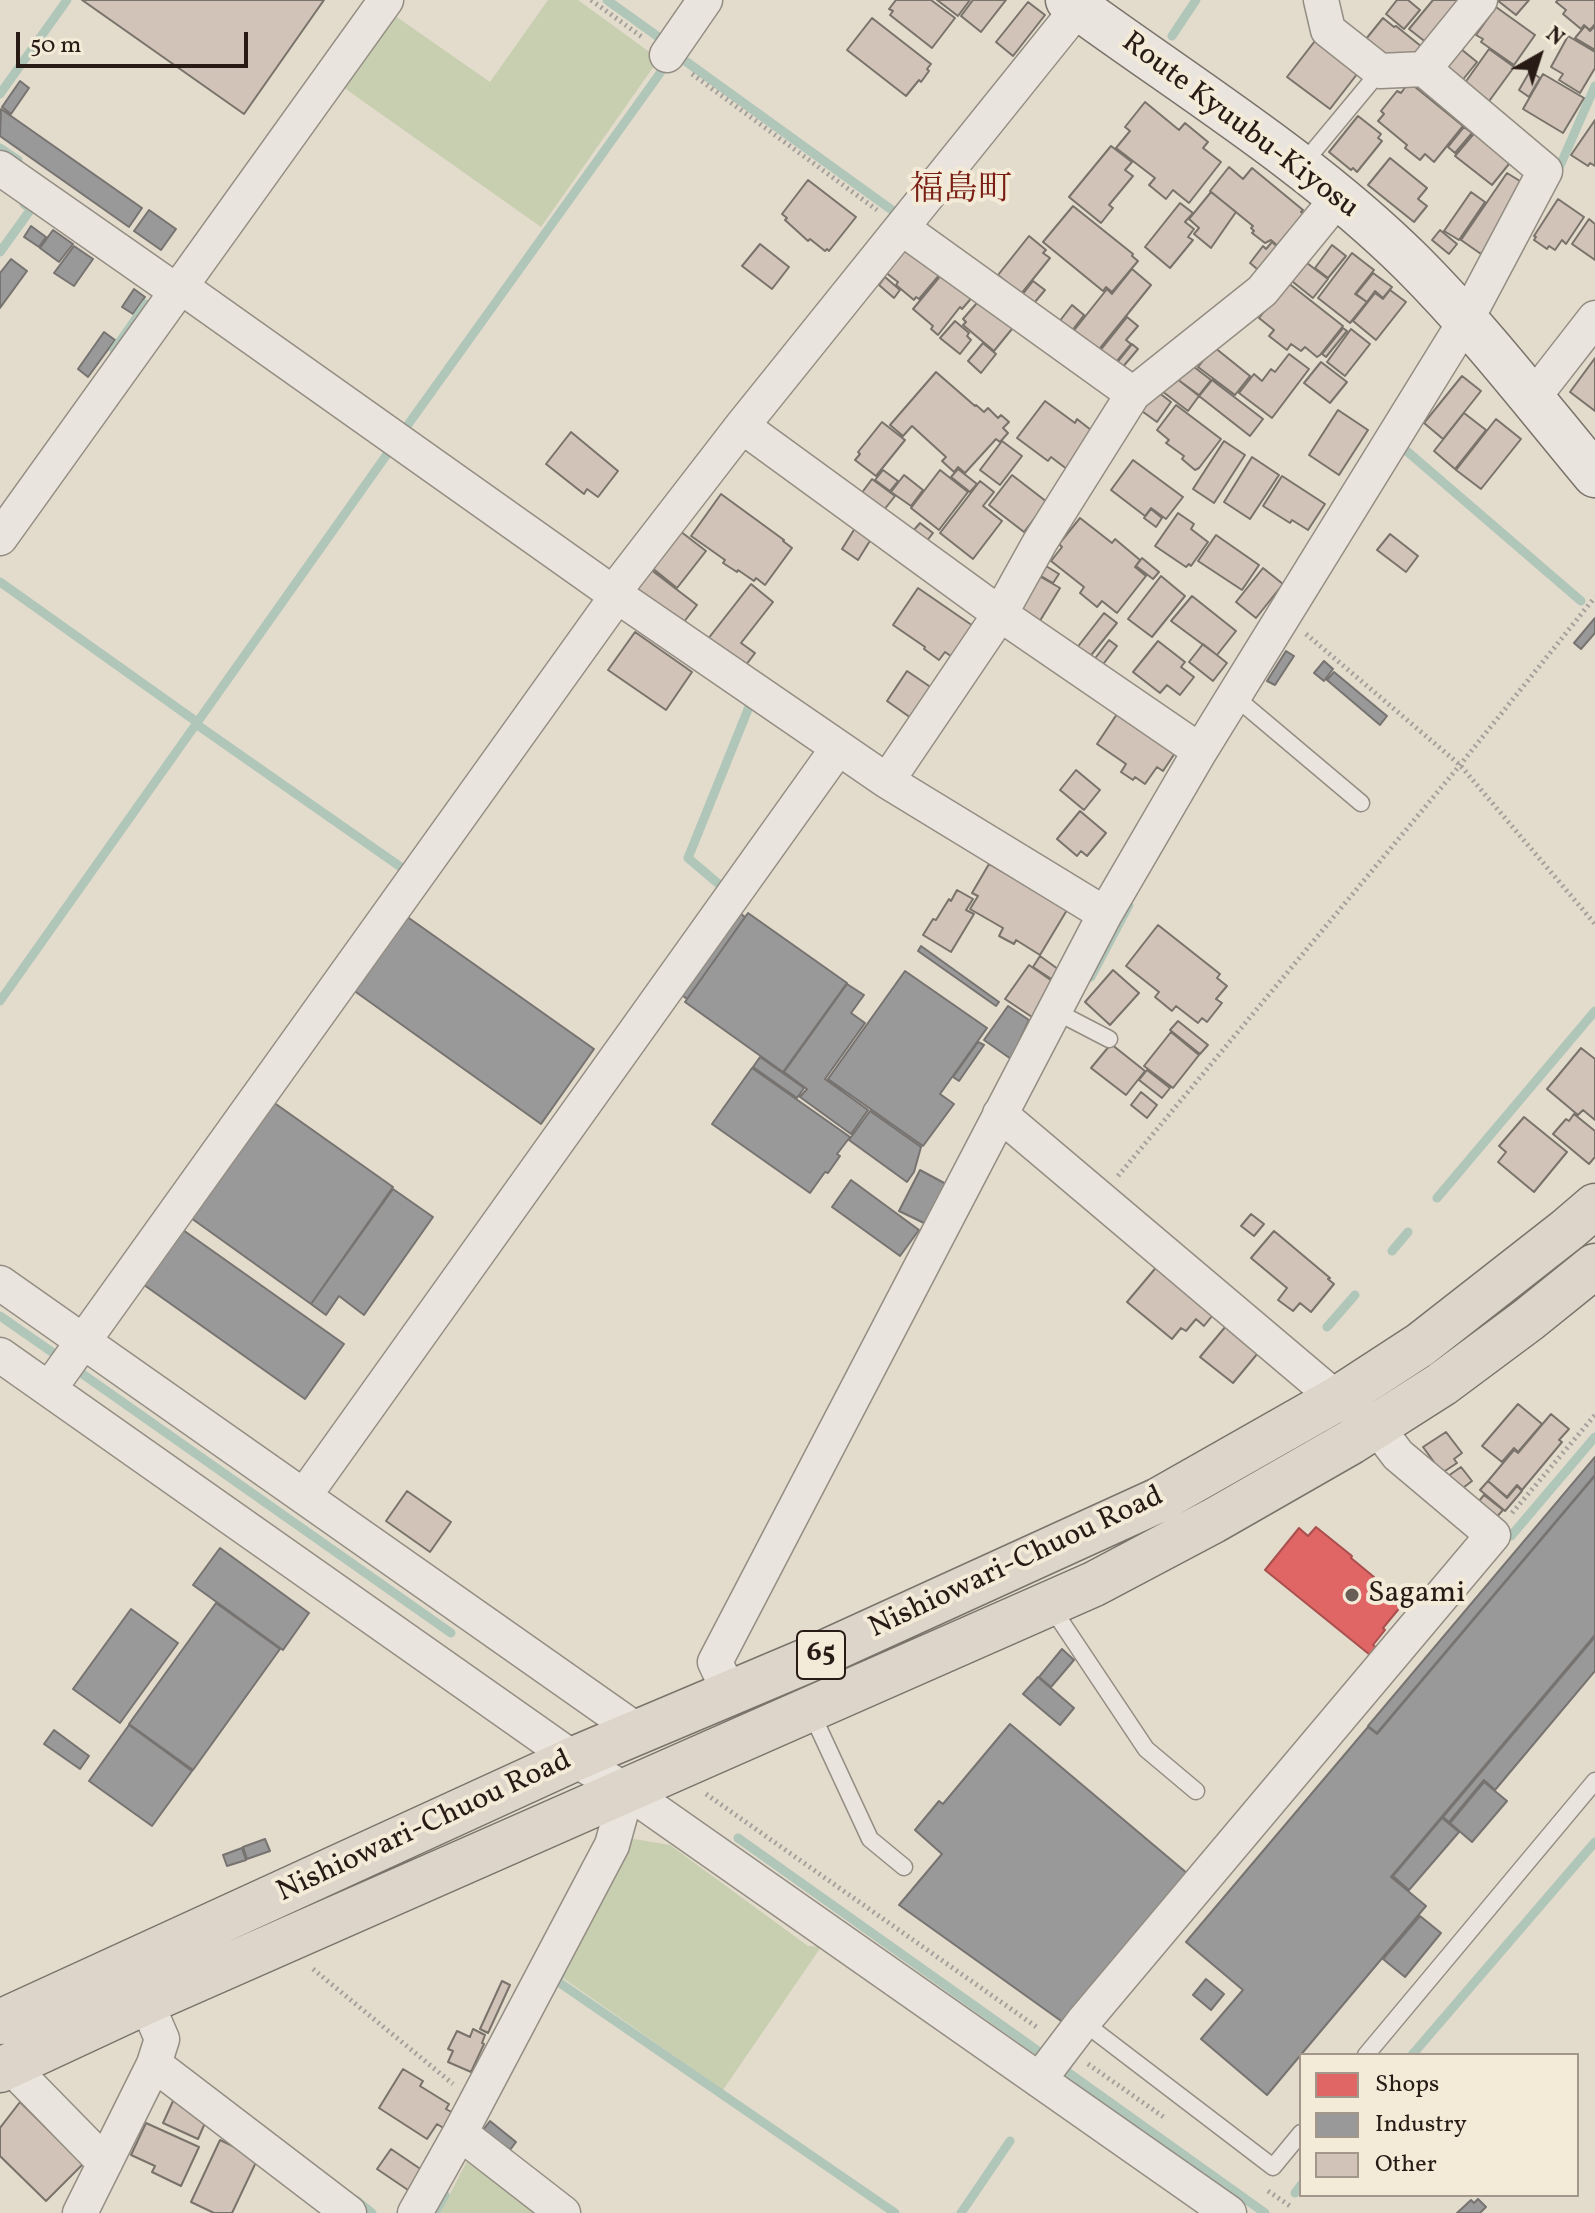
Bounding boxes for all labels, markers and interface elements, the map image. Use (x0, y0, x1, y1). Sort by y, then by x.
scale bar (20, 16, 252, 66)
north arrow (1499, 16, 1579, 96)
text: N (1538, 20, 1570, 54)
street label: Route Kyuubu-Kiyosu (1113, 26, 1365, 228)
text: 50 m (30, 29, 82, 63)
district label: 福島町 (910, 173, 1012, 213)
street label: Nishiowari-Chuou Road (864, 1480, 1170, 1648)
place label: Sagami (1368, 1577, 1465, 1613)
marker: Sagami (1343, 1586, 1361, 1604)
road number: 65 (797, 1631, 845, 1679)
street label: Nishiowari-Chuou Road (272, 1744, 578, 1912)
legend (1299, 2053, 1579, 2197)
text: Shops (1375, 2068, 1439, 2102)
text: Industry (1375, 2108, 1467, 2142)
text: Other (1375, 2148, 1437, 2182)

